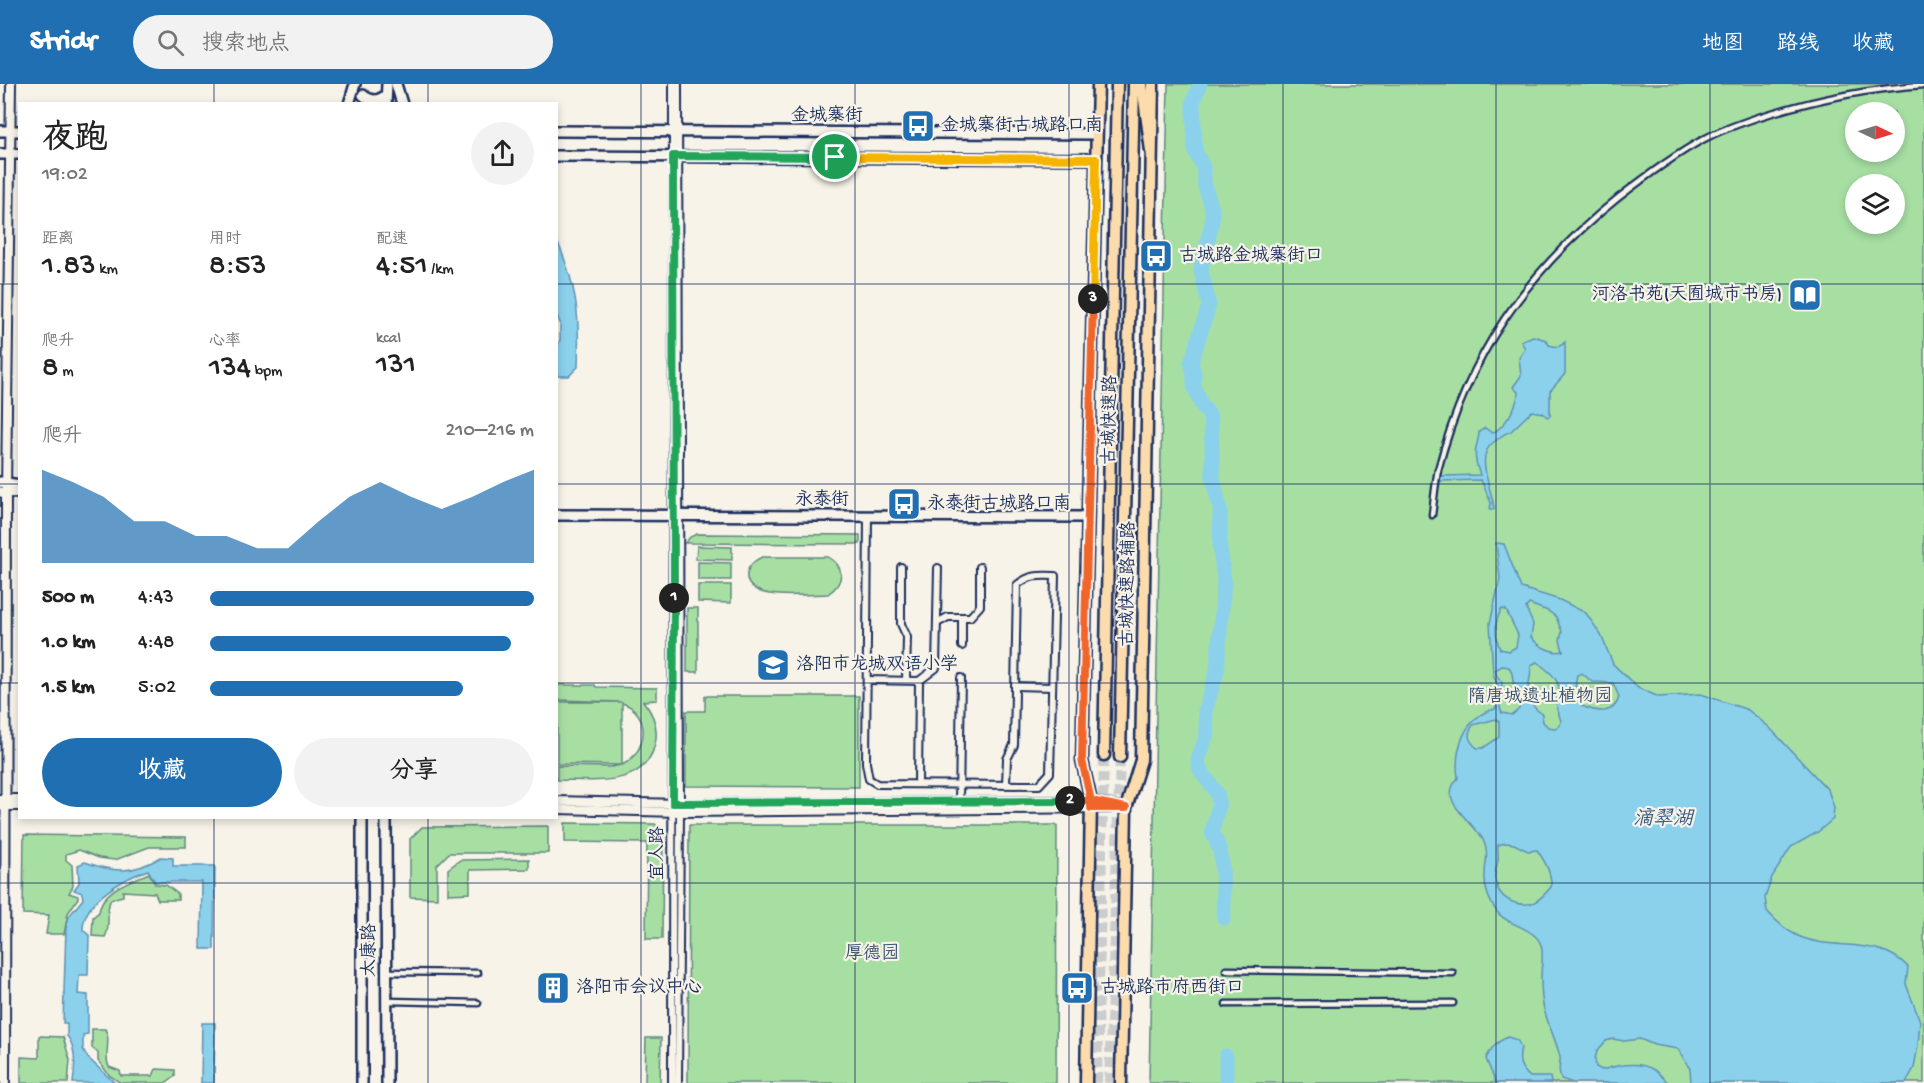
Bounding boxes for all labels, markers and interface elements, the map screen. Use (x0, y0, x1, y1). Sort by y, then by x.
search box (133, 15, 553, 69)
text: Stridr (30, 26, 97, 59)
icon: search (154, 26, 187, 59)
text: 搜索地点 (202, 32, 290, 58)
text: 地图 (1702, 33, 1744, 58)
text: 路线 (1777, 33, 1819, 58)
text: 收藏 (1852, 33, 1894, 58)
north arrow (1845, 102, 1905, 162)
map controls (1845, 102, 1905, 234)
street label: 金城寨街 (791, 104, 863, 127)
bus stop icon: 金城寨街古城路口南 (900, 108, 936, 144)
place label: 金城寨街古城路口南 (941, 114, 1103, 137)
text: 夜跑 (42, 122, 108, 160)
button: share (471, 122, 534, 185)
pin (809, 131, 860, 182)
icon: arrive (818, 140, 851, 173)
text: 19:02 (42, 164, 88, 187)
button: layers (1845, 174, 1905, 234)
text: 距离 (42, 231, 74, 250)
text: 用时 (209, 231, 241, 250)
text: 配速 (376, 231, 408, 250)
bus stop icon: 古城路金城寨街口 (1138, 238, 1174, 274)
place label: 古城路金城寨街口 (1179, 244, 1323, 267)
text: 1.83 (42, 250, 96, 285)
text: 8:53 (209, 250, 266, 285)
text: 4:51 (376, 250, 428, 285)
text: km (96, 261, 118, 280)
text: /km (428, 261, 454, 280)
library icon: 河洛书苑(天囿城市书房) (1787, 277, 1823, 313)
pin: 3 (1078, 284, 1108, 314)
place label: 河洛书苑(天囿城市书房) (1592, 284, 1782, 306)
text: 3 (1089, 289, 1097, 308)
text: kcal (376, 330, 401, 349)
text: 爬升 (42, 333, 74, 352)
text: 心率 (209, 333, 241, 352)
text: 131 (376, 349, 416, 384)
text: 8 (42, 352, 58, 387)
text: 134 (209, 352, 251, 387)
text: m (58, 363, 74, 382)
text: bpm (251, 363, 282, 382)
street label: 古城快速路 (1099, 375, 1122, 465)
text: 210–216 m (446, 420, 534, 443)
text: 爬升 (42, 426, 82, 449)
bus stop icon: 永泰街古城路口南 (886, 486, 922, 522)
street label: 永泰街 (795, 489, 849, 511)
place label: 永泰街古城路口南 (927, 493, 1071, 515)
street label: 古城快速路辅路 (1116, 521, 1141, 647)
pin: 1 (659, 583, 689, 613)
text: 500 m (42, 587, 94, 610)
text: 4:43 (138, 587, 174, 610)
text: 1 (671, 588, 677, 607)
text: 1.0 km (42, 632, 96, 655)
text: 4:48 (138, 632, 174, 655)
school or university icon: 洛阳市龙城双语小学 (755, 647, 791, 683)
place label: 洛阳市龙城双语小学 (796, 654, 958, 676)
text: 1.5 km (42, 677, 95, 700)
text: 5:02 (138, 677, 176, 700)
park label: 隋唐城遗址植物园 (1468, 686, 1612, 708)
button: 收藏 (42, 738, 282, 807)
button: 分享 (294, 738, 534, 807)
pin: 2 (1055, 786, 1085, 816)
text: 2 (1066, 791, 1074, 810)
water label: 滴翠湖 (1633, 807, 1695, 832)
street label: 宜人路 (647, 826, 669, 880)
street label: 太康路 (358, 923, 381, 977)
park label: 厚德园 (845, 943, 899, 965)
building icon: 洛阳市会议中心 (535, 970, 571, 1006)
bus stop icon: 古城路市府西街口 (1059, 970, 1095, 1006)
place label: 洛阳市会议中心 (576, 977, 702, 999)
place label: 古城路市府西街口 (1100, 977, 1244, 999)

